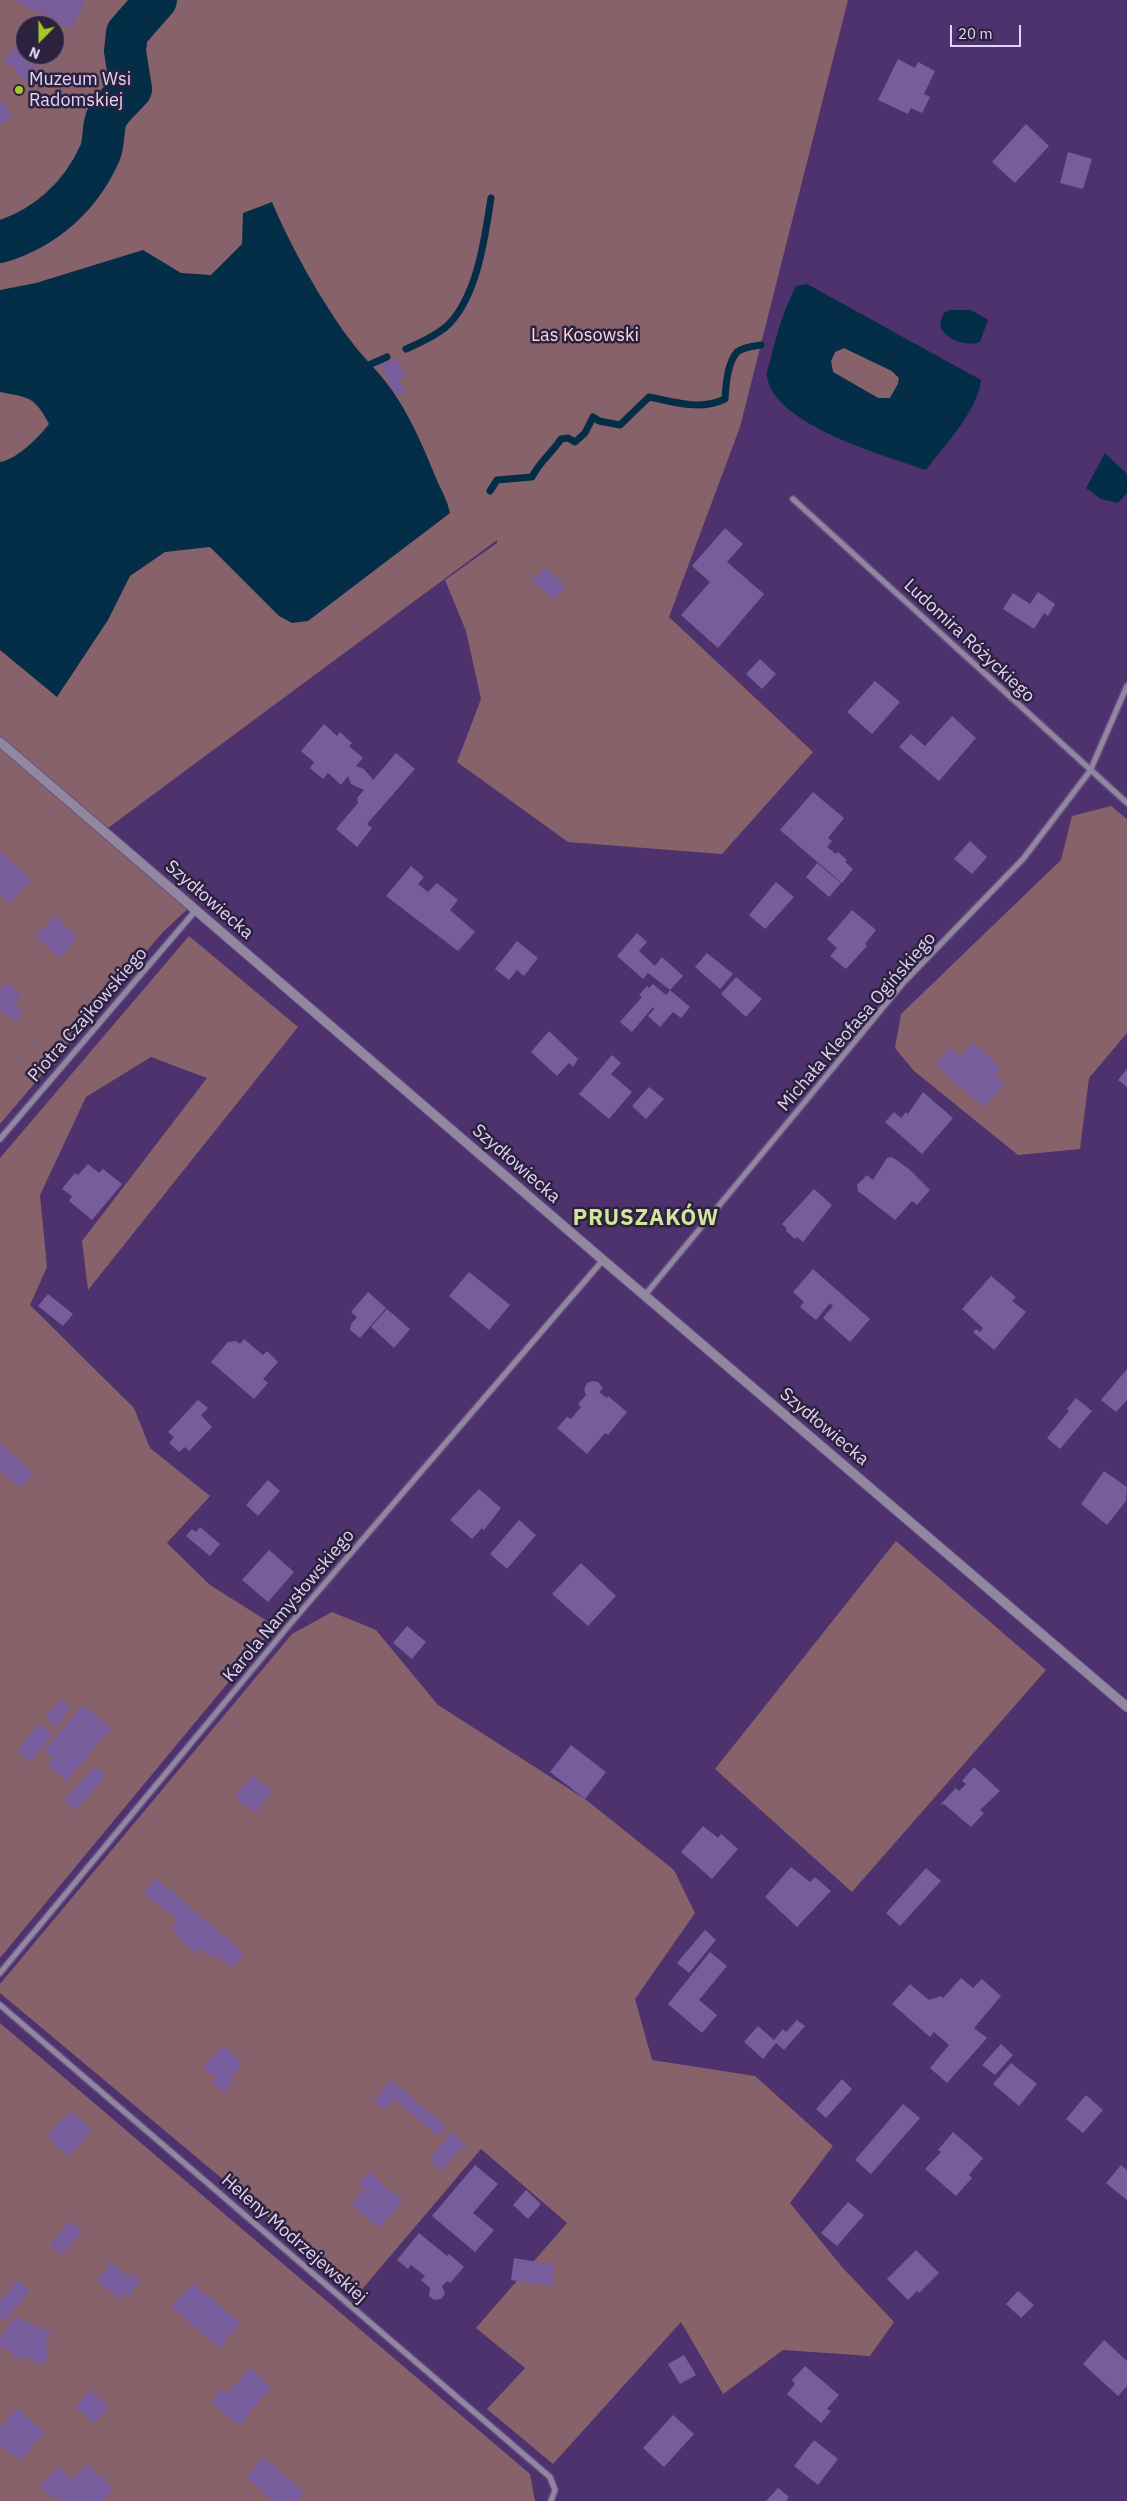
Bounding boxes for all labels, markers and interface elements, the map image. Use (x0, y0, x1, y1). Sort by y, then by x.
north arrow (15, 15, 65, 65)
scale bar (952, 15, 1023, 47)
text: 20 m (958, 24, 993, 43)
text: N (27, 43, 43, 63)
place label: Muzeum Wsi Radomskiej (29, 69, 131, 112)
marker: Muzeum Wsi Radomskiej (13, 84, 25, 96)
park label: Las Kosowski (531, 325, 639, 347)
street label: Ludomira Różyckiego (899, 575, 1039, 707)
street label: Szydłowiecka (161, 856, 257, 944)
street label: Michała Kleofasa Ogińskiego (773, 928, 941, 1116)
street label: Piotra Czajkowskiego (24, 943, 152, 1087)
street label: Szydłowiecka (468, 1120, 564, 1208)
district label: PRUSZAKÓW (572, 1206, 720, 1232)
street label: Szydłowiecka (775, 1384, 873, 1470)
street label: Karola Namysłowskiego (219, 1525, 359, 1687)
street label: Heleny Modrzejewskiej (217, 2170, 371, 2308)

